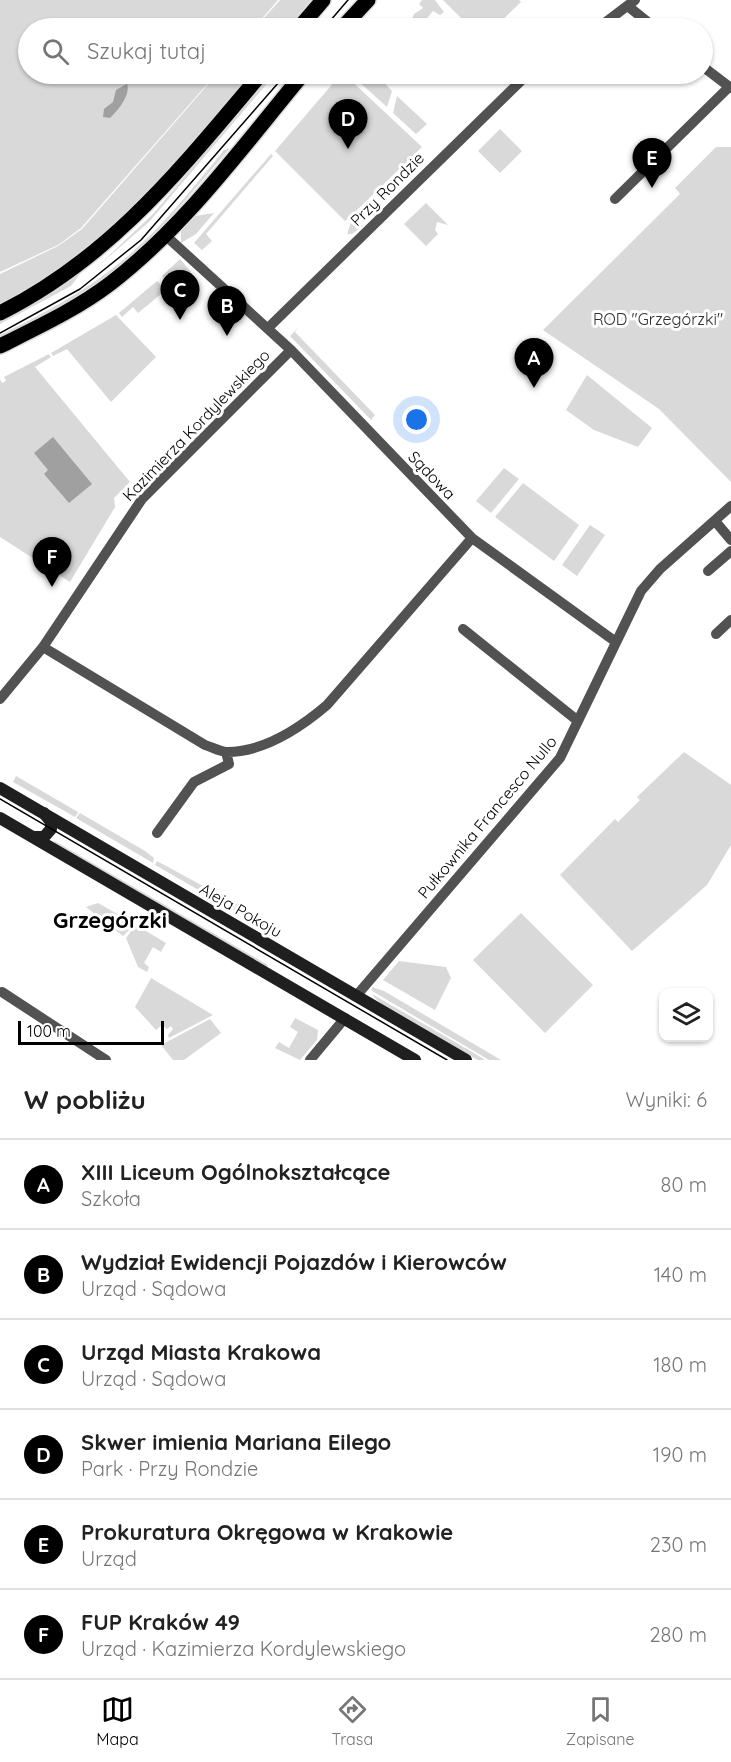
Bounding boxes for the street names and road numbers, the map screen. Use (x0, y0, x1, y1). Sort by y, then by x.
street label: Przy Rondzie (346, 148, 428, 230)
street label: Kazimierza Kordylewskiego (118, 345, 274, 505)
street label: Sądowa (404, 447, 460, 503)
street label: Pułkownika Francesco Nullo (413, 732, 561, 902)
street label: Aleja Pokoju (196, 878, 286, 942)

